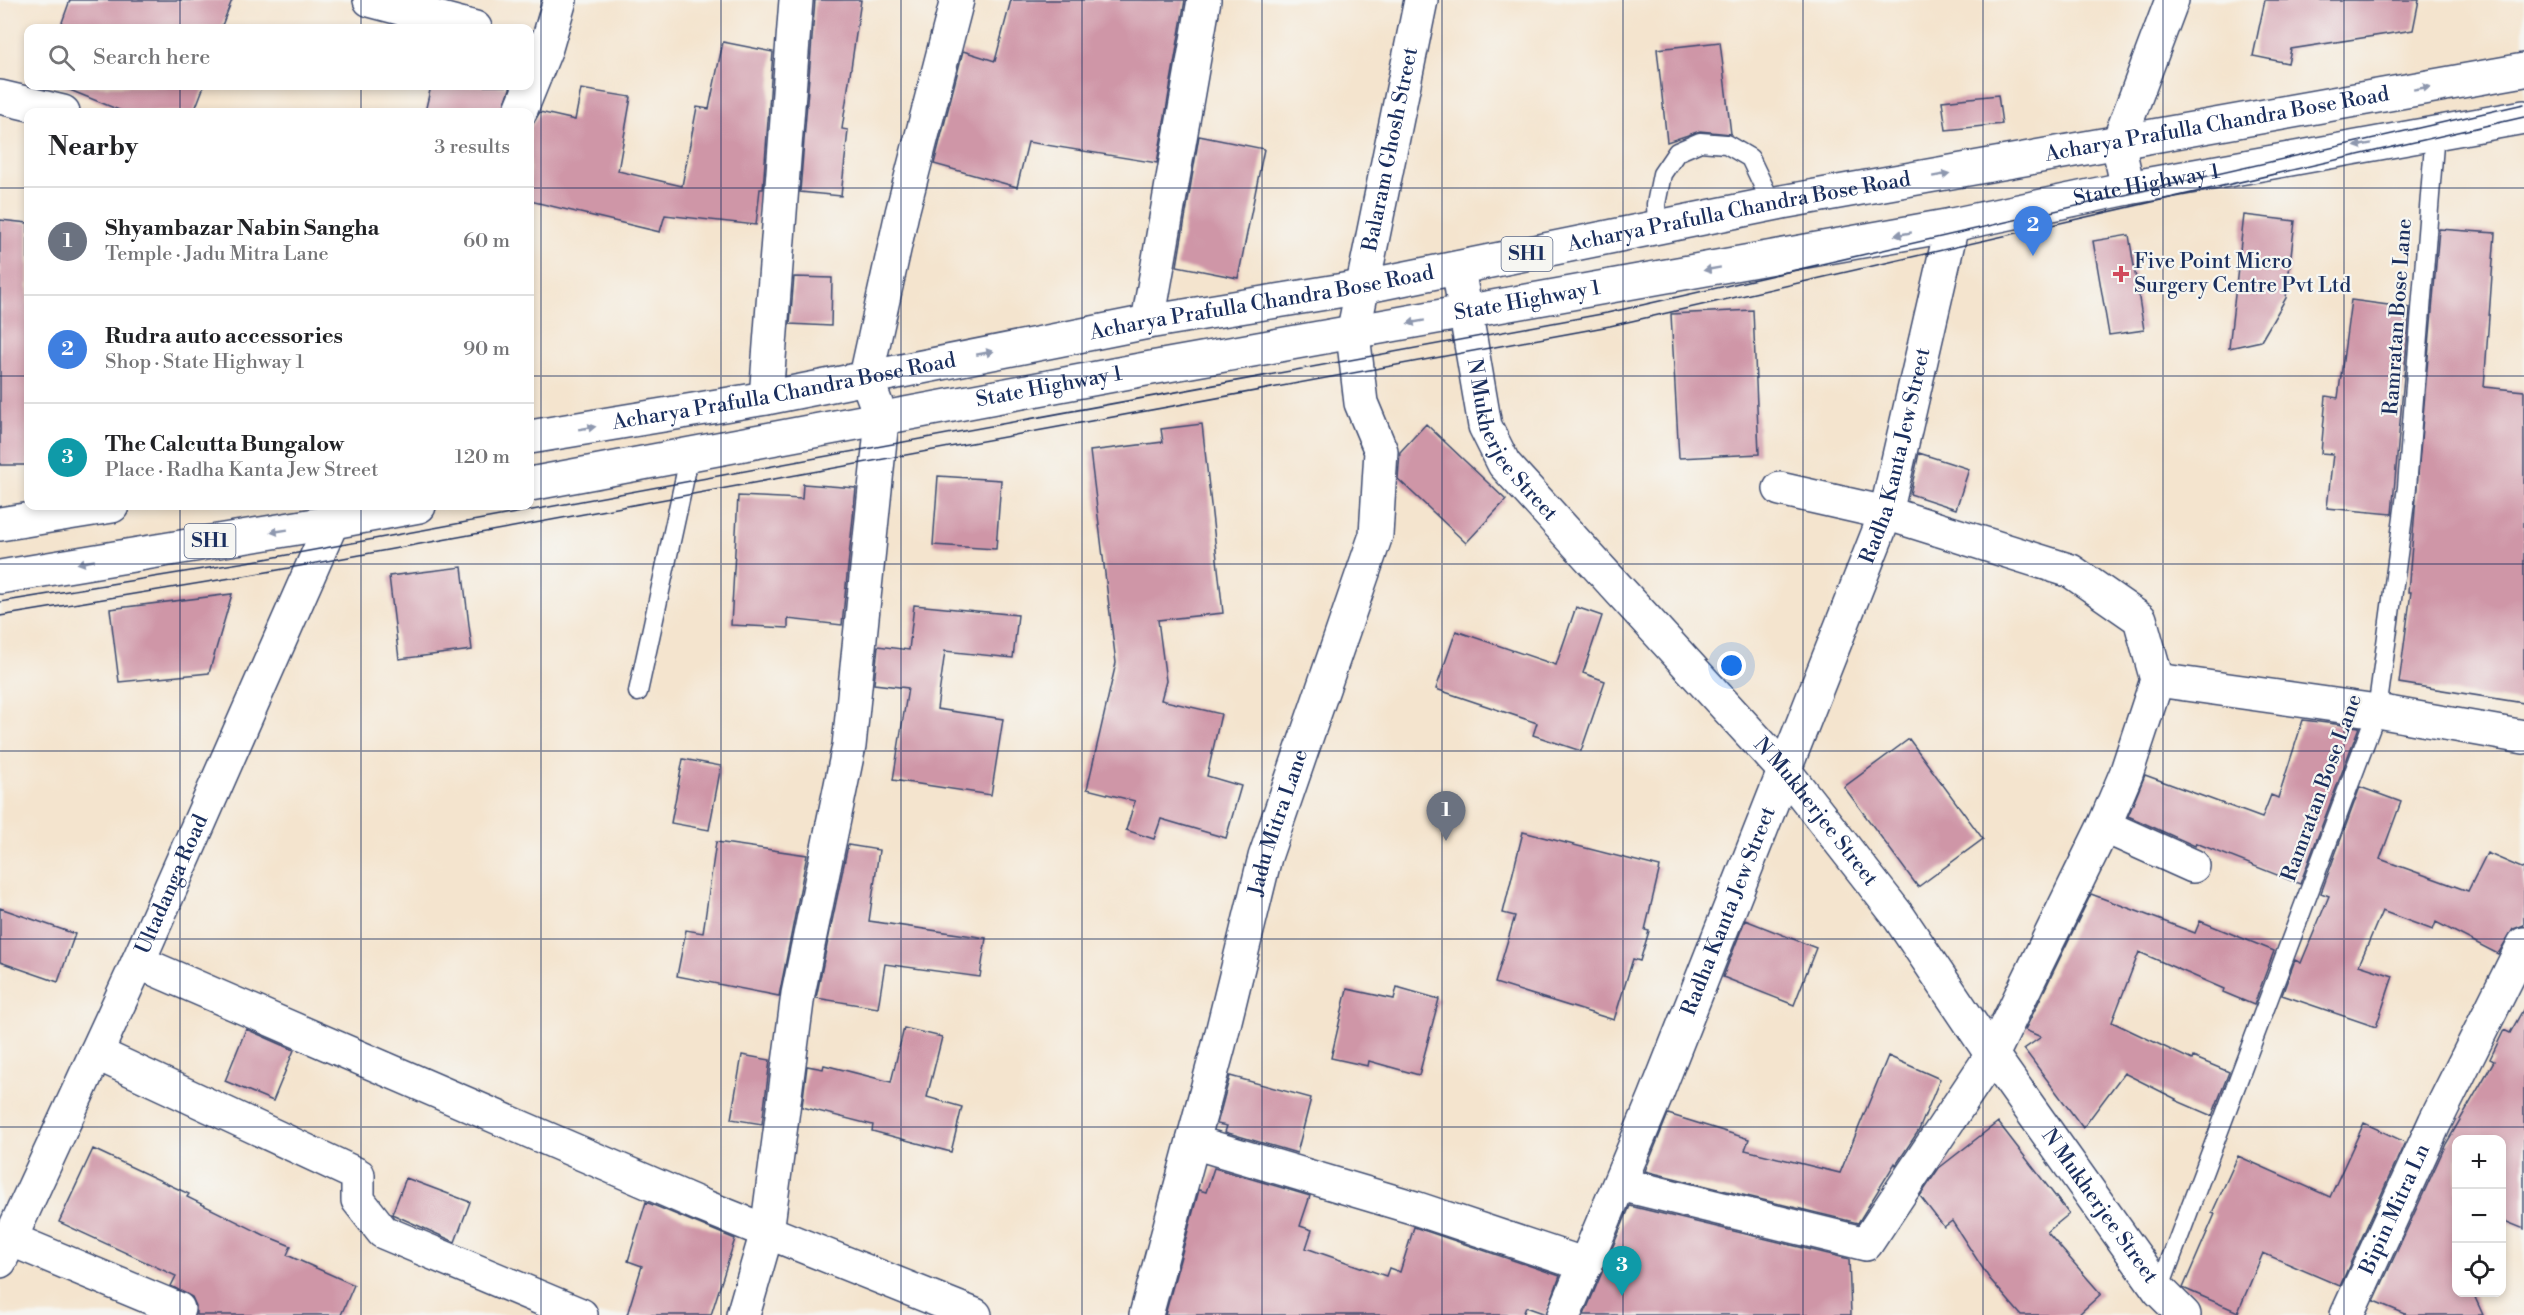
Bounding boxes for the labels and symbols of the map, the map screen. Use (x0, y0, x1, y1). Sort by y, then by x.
street label: Balaram Ghosh Street (1357, 44, 1424, 255)
street label: Acharya Prafulla Chandra Bose Road (2042, 81, 2391, 168)
one-way arrow (2413, 84, 2432, 93)
one-way arrow (2353, 141, 2372, 150)
street label: State Highway 1 (2071, 159, 2222, 212)
street label: Acharya Prafulla Chandra Bose Road (1564, 166, 1913, 258)
one-way arrow (1931, 170, 1950, 179)
pin: 2 (2014, 206, 2052, 256)
street label: Ramratan Bose Lane (2378, 218, 2418, 416)
one-way arrow (1894, 230, 1913, 239)
road number: SH1 (1502, 237, 1552, 271)
place label: Five Point Micro Surgery Centre Pvt Ltd (2134, 249, 2351, 299)
street label: Acharya Prafulla Chandra Bose Road (1086, 260, 1436, 346)
one-way arrow (1702, 265, 1721, 274)
marker: Five Point Micro Surgery Centre Pvt Ltd (2112, 265, 2130, 283)
street label: State Highway 1 (1452, 275, 1603, 327)
one-way arrow (1407, 318, 1426, 327)
street label: Radha Kanta Jew Street (1854, 345, 1937, 568)
street label: Acharya Prafulla Chandra Bose Road (609, 348, 958, 436)
one-way arrow (976, 348, 995, 357)
street label: N Mukherjee Street (1461, 357, 1563, 527)
street label: State Highway 1 (974, 361, 1124, 413)
one-way arrow (578, 423, 597, 432)
road number: SH1 (184, 524, 236, 558)
one-way arrow (269, 526, 288, 535)
one-way arrow (77, 558, 96, 567)
your location (1717, 651, 1746, 680)
street label: Ramratan Bose Lane (2276, 691, 2368, 885)
street label: N Mukherjee Street (1748, 732, 1883, 892)
street label: Jadu Mitra Lane (1243, 746, 1314, 899)
pin: 1 (1426, 792, 1466, 841)
street label: Radha Kanta Jew Street (1676, 803, 1782, 1020)
street label: Ultadanga Road (130, 811, 214, 958)
street label: N Mukherjee Street (2036, 1124, 2164, 1289)
street label: Bipin Mitra Ln (2354, 1140, 2436, 1280)
pin: 3 (1602, 1246, 1642, 1296)

